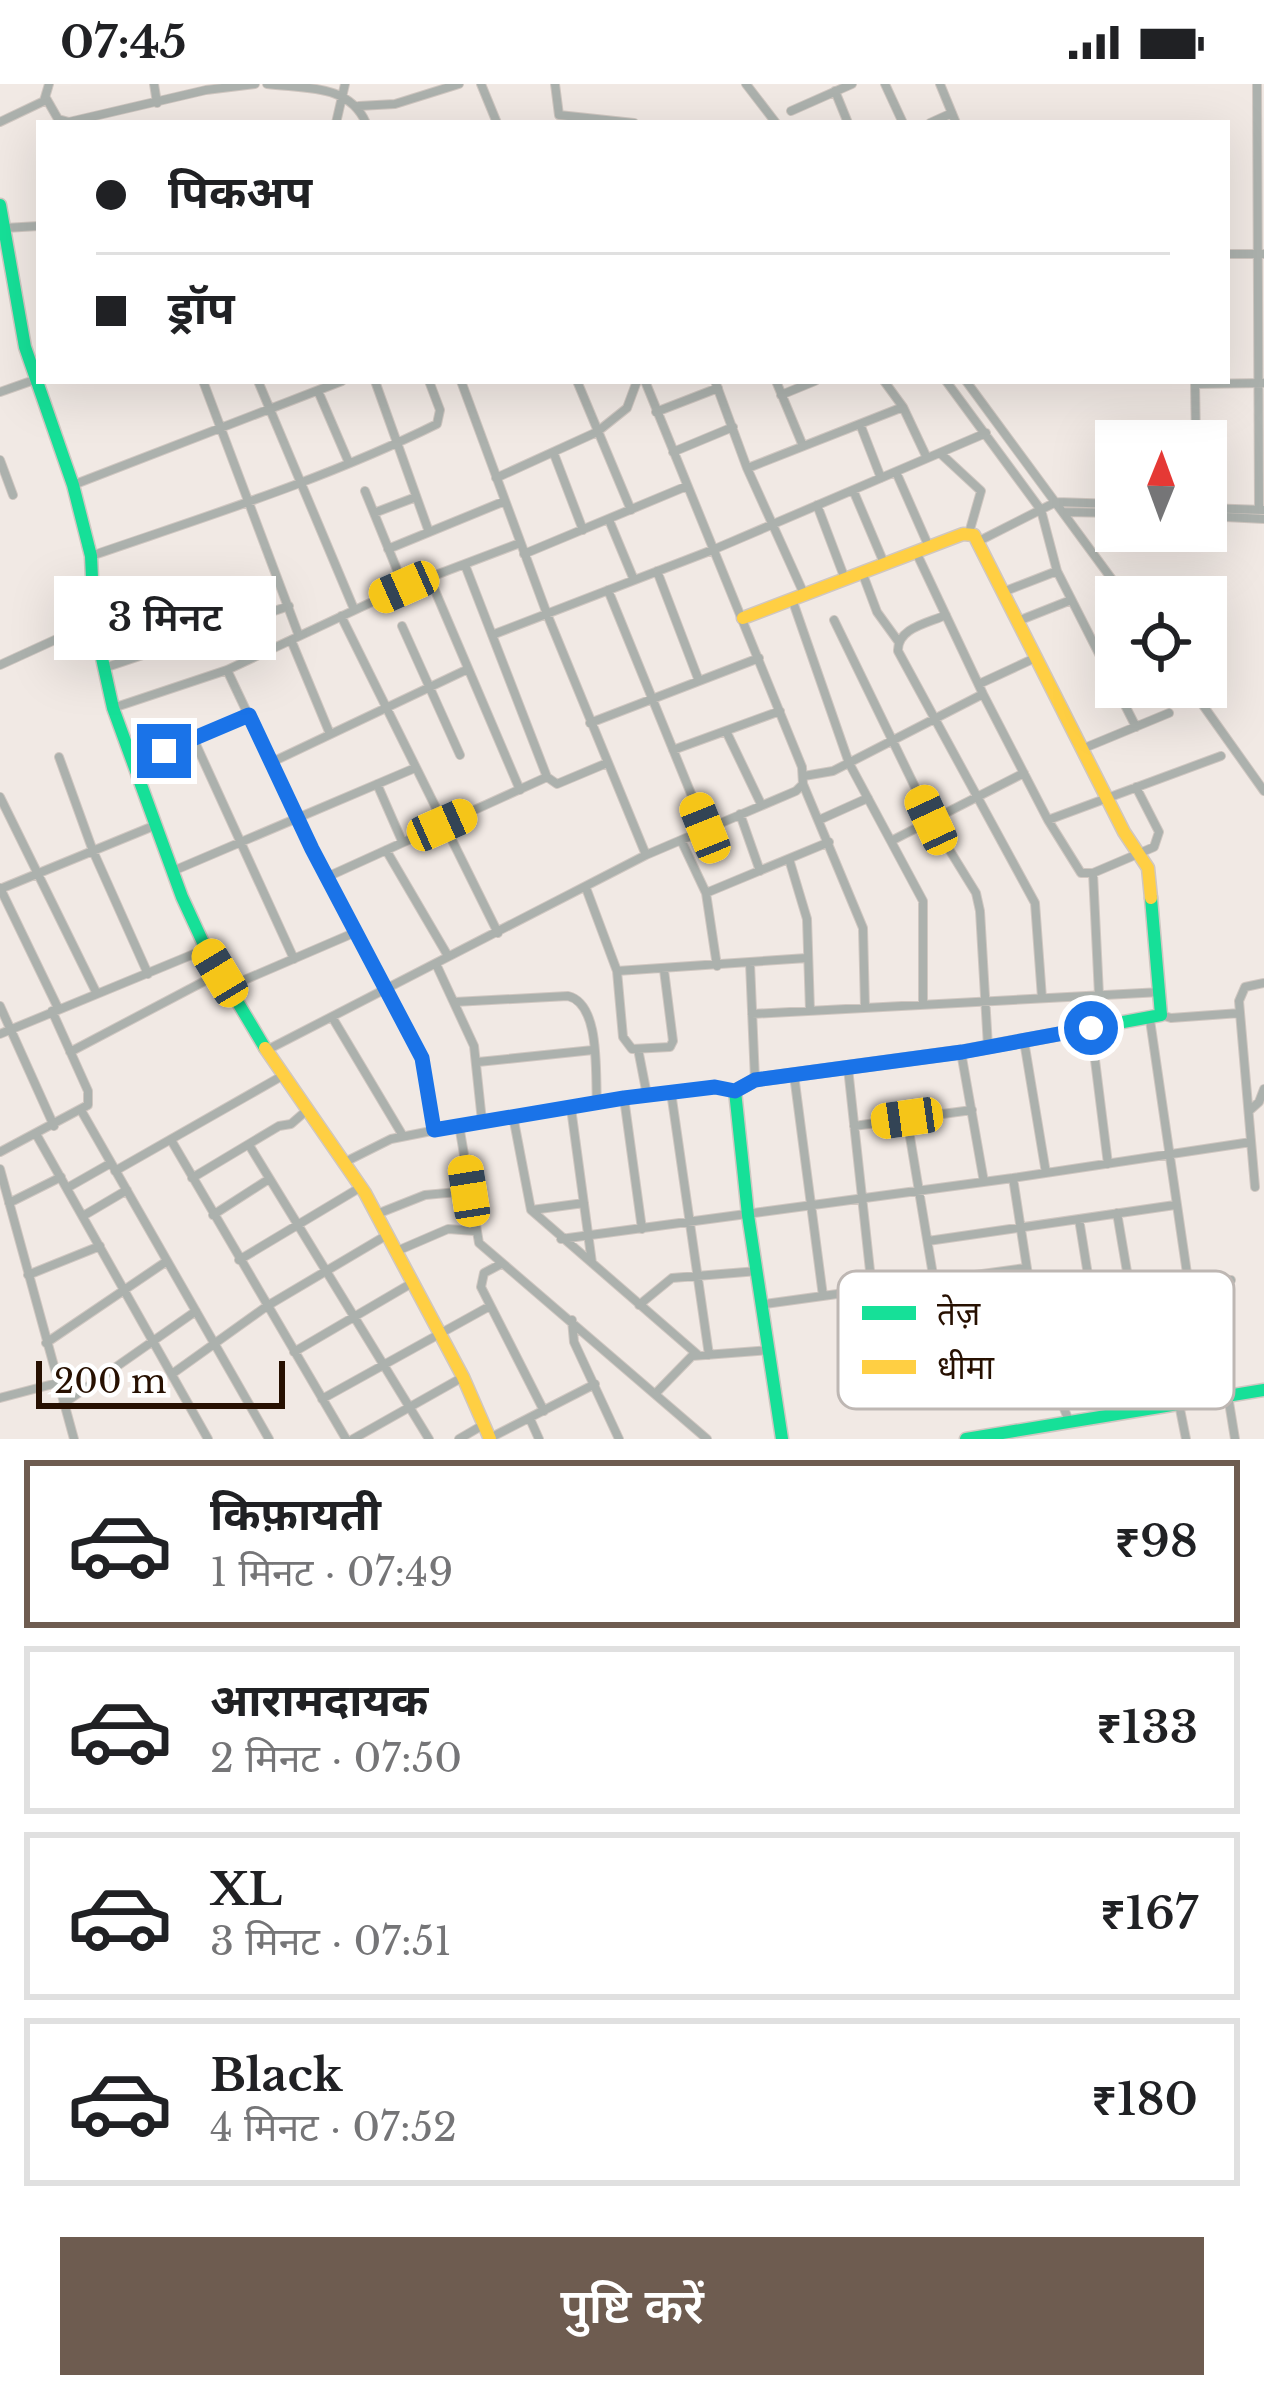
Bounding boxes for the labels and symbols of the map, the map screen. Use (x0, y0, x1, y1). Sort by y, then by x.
north arrow (1095, 420, 1227, 552)
car (364, 556, 444, 618)
callout: 3 मिनट (53, 577, 275, 661)
route end (137, 724, 191, 778)
car (899, 780, 963, 860)
car (675, 788, 735, 868)
car (402, 794, 482, 856)
car (186, 933, 254, 1013)
route start (1064, 1001, 1118, 1055)
car (869, 1095, 945, 1141)
car (446, 1153, 492, 1229)
legend (838, 1271, 1234, 1409)
text: तेज़ (937, 1293, 981, 1334)
text: धीमा (937, 1347, 996, 1388)
scale bar (36, 1355, 285, 1408)

